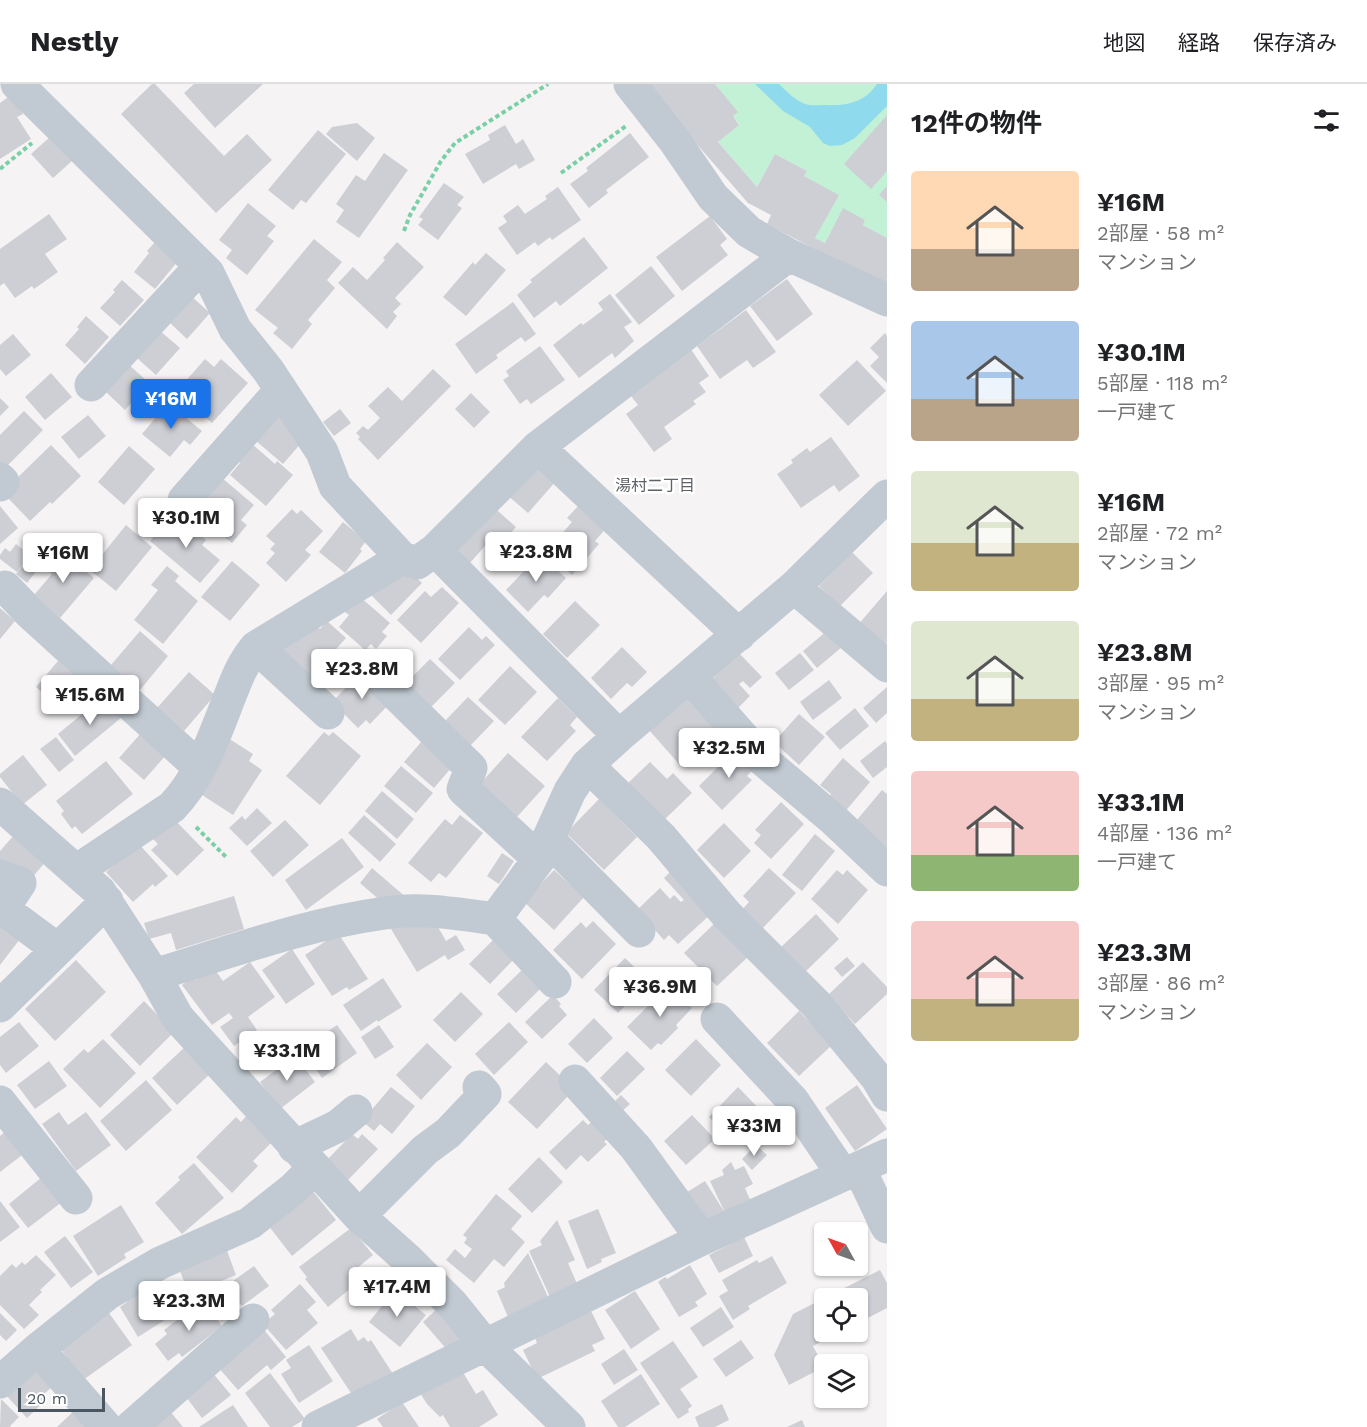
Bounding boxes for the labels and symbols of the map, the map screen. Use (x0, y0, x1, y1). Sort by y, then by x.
pin: ¥16M (135, 379, 207, 430)
district label: 湯村二丁目 (615, 476, 695, 495)
pin: ¥30.1M (137, 498, 235, 549)
pin: ¥23.8M (487, 532, 585, 583)
pin: ¥16M (27, 533, 99, 584)
pin: ¥23.8M (313, 649, 411, 700)
pin: ¥15.6M (41, 675, 139, 726)
pin: ¥32.5M (680, 728, 778, 779)
pin: ¥36.9M (611, 967, 709, 1018)
pin: ¥33.1M (238, 1031, 336, 1082)
pin: ¥33M (718, 1106, 790, 1157)
north arrow (814, 1222, 868, 1276)
pin: ¥17.4M (348, 1267, 446, 1318)
pin: ¥23.3M (140, 1281, 238, 1332)
scale bar (18, 1385, 105, 1412)

